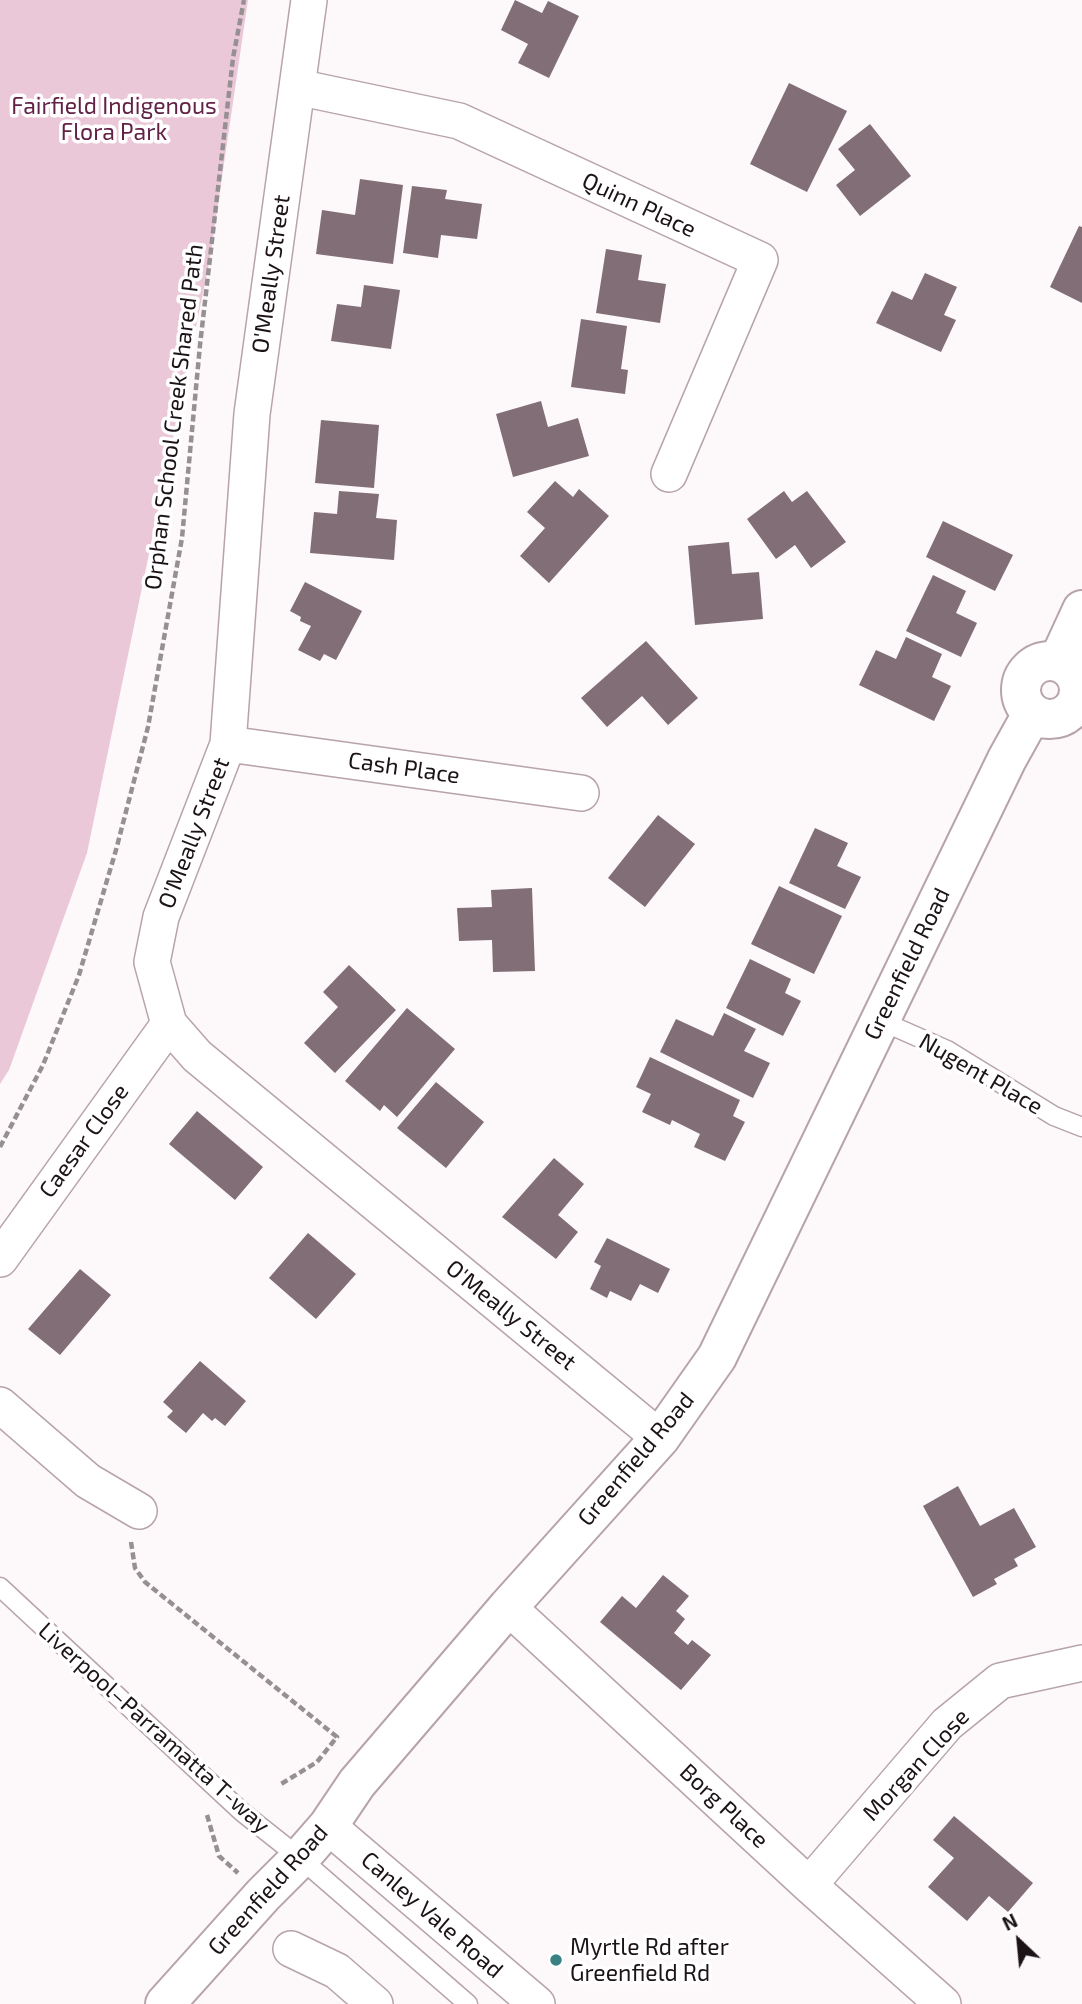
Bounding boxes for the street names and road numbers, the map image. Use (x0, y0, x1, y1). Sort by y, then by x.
street label: Quinn Place (578, 167, 700, 243)
street label: O'Meally Street (246, 193, 296, 355)
street label: Orphan School Creek Shared Path (139, 242, 209, 592)
street label: Cash Place (346, 747, 462, 789)
street label: O'Meally Street (153, 754, 235, 912)
street label: Greenfield Road (858, 883, 956, 1045)
street label: Nugent Place (914, 1028, 1048, 1120)
street label: Caesar Close (34, 1079, 134, 1203)
street label: O'Meally Street (440, 1254, 582, 1376)
street label: Greenfield Road (572, 1387, 700, 1531)
street label: Liverpool–Parramatta T-way (33, 1617, 275, 1839)
street label: Morgan Close (857, 1703, 975, 1827)
street label: Borg Place (674, 1758, 774, 1854)
street label: Greenfield Road (202, 1819, 334, 1961)
street label: Canley Vale Road (355, 1846, 509, 1984)

